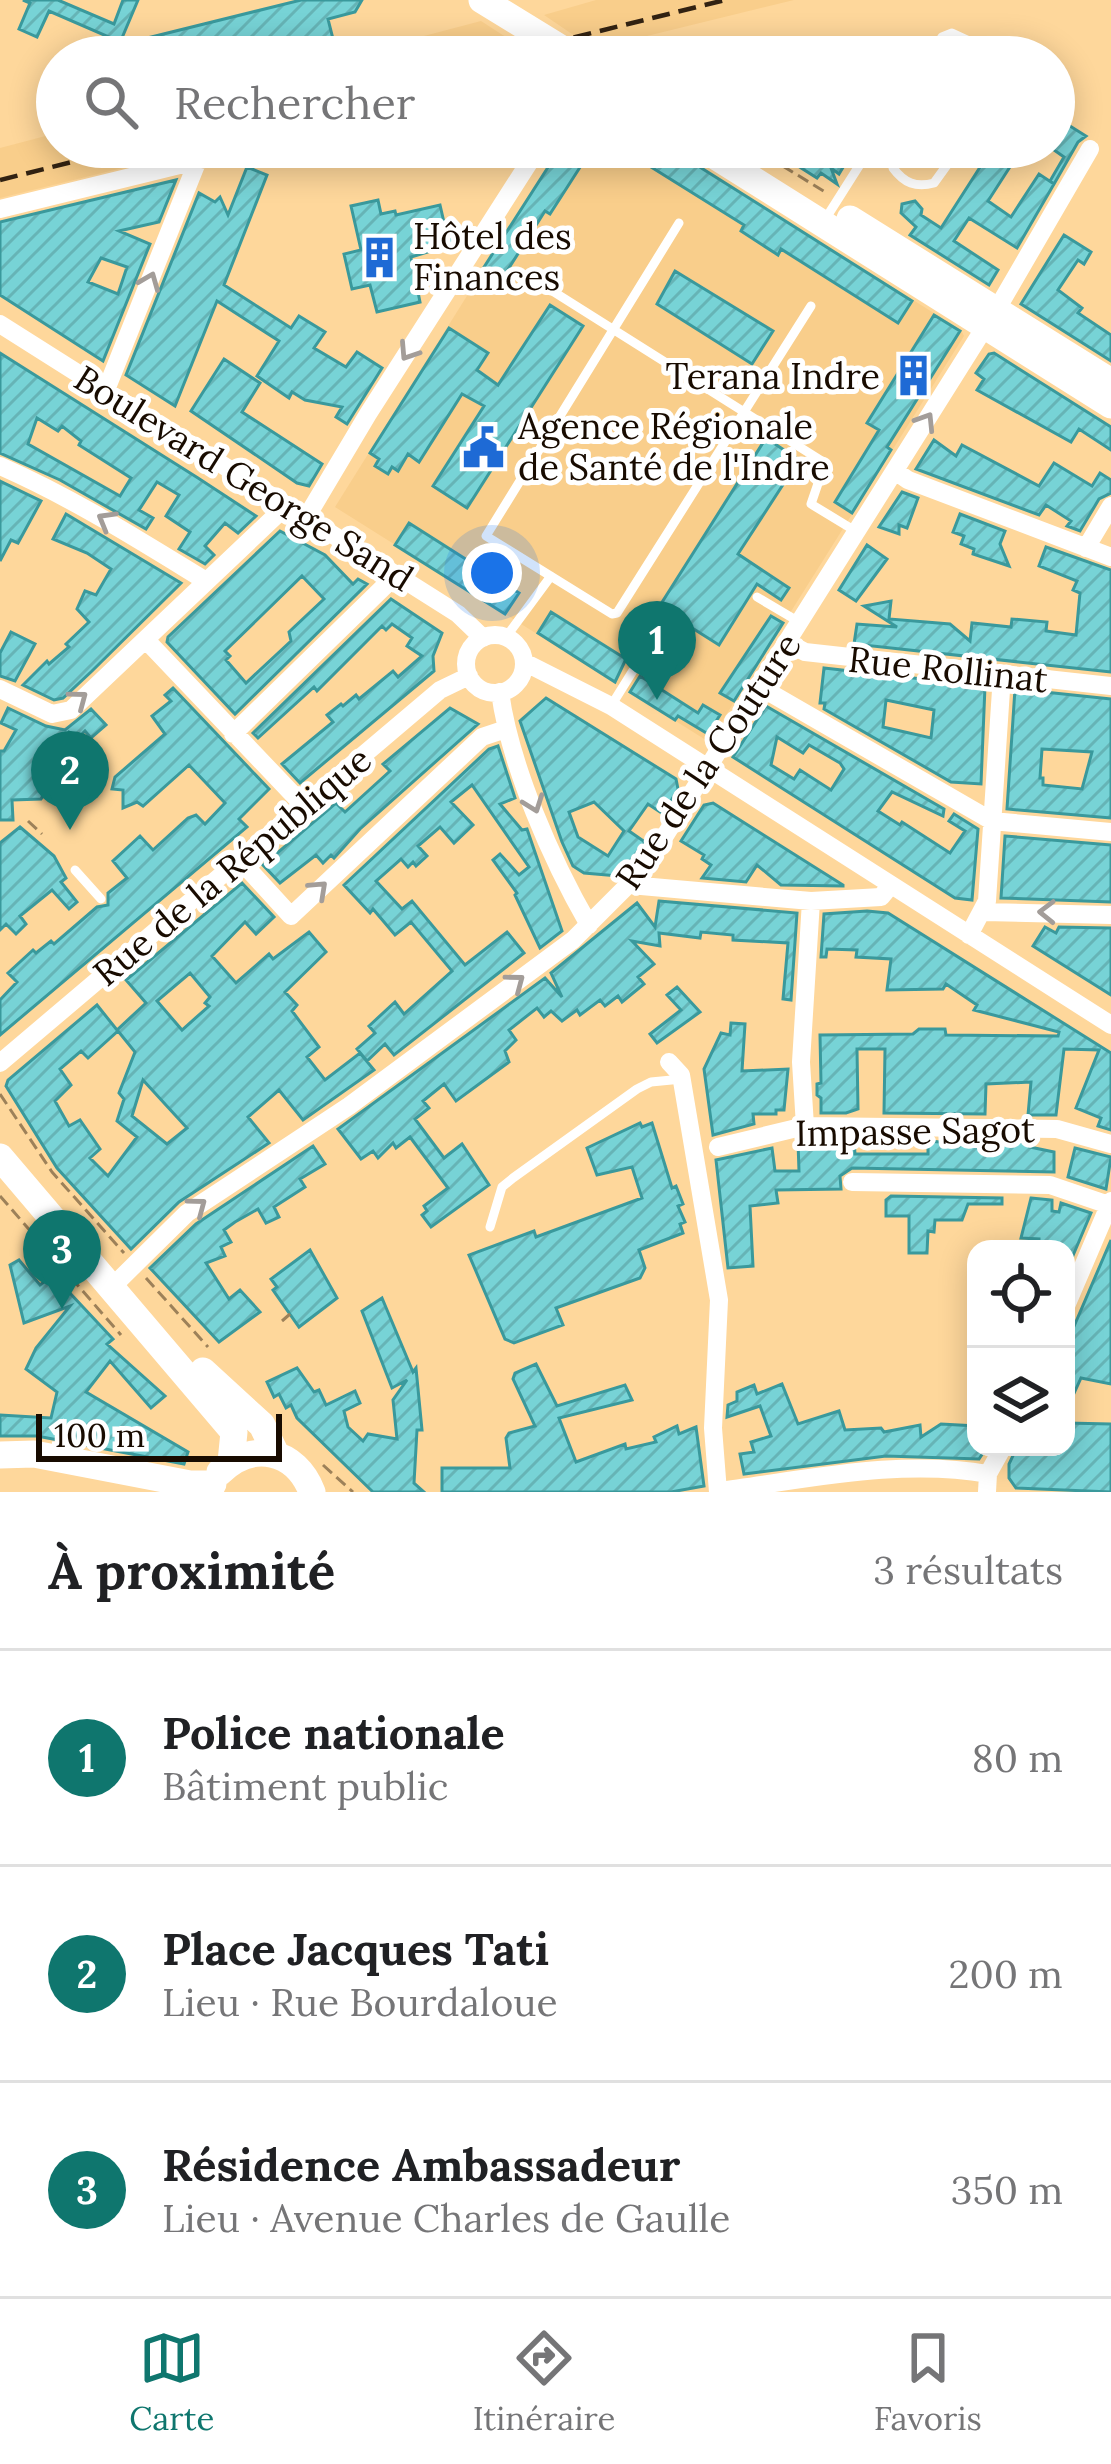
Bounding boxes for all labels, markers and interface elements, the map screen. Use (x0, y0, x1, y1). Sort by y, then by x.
search box (36, 36, 1075, 168)
icon: search (78, 69, 144, 135)
text: Rechercher (174, 74, 415, 131)
place label: Hôtel des Finances (413, 213, 572, 300)
building icon: Hôtel des Finances (356, 234, 402, 280)
one-way arrow (136, 272, 160, 293)
one-way arrow (400, 338, 422, 360)
place label: Terana Indre (665, 353, 880, 399)
building icon: Terana Indre (891, 353, 937, 399)
street label: Boulevard George Sand (66, 355, 422, 601)
place label: Agence Régionale de Santé de l'Indre (517, 403, 830, 490)
one-way arrow (912, 412, 934, 434)
public building icon: Agence Régionale de Santé de l'Indre (461, 424, 507, 470)
one-way arrow (97, 512, 119, 535)
your location (462, 543, 522, 603)
pin: 1 (618, 601, 696, 700)
street label: Rue de la Couture (605, 624, 811, 898)
street label: Rue Rollinat (846, 636, 1050, 702)
one-way arrow (66, 692, 88, 714)
pin: 2 (31, 731, 109, 830)
street label: Rue de la République (84, 736, 380, 996)
one-way arrow (519, 792, 544, 813)
one-way arrow (306, 882, 327, 904)
one-way arrow (1037, 900, 1056, 926)
one-way arrow (503, 974, 524, 996)
street label: Impasse Sagot (795, 1106, 1035, 1156)
one-way arrow (185, 1199, 206, 1221)
pin: 3 (23, 1210, 101, 1309)
map controls (967, 1240, 1075, 1456)
button: locate (967, 1240, 1075, 1348)
button: layers (967, 1348, 1075, 1456)
scale bar (36, 1408, 282, 1461)
text: 100 m (54, 1414, 145, 1456)
text: À proximité (48, 1538, 335, 1603)
text: 3 résultats (873, 1545, 1063, 1595)
text: Police nationale (162, 1704, 505, 1761)
text: 1 (79, 1733, 95, 1783)
text: 80 m (972, 1733, 1063, 1783)
text: Bâtiment public (162, 1761, 448, 1811)
text: Place Jacques Tati (162, 1920, 549, 1977)
text: 2 (77, 1949, 97, 1999)
text: 200 m (948, 1949, 1063, 1999)
text: Lieu · Rue Bourdaloue (162, 1977, 558, 2027)
text: Résidence Ambassadeur (162, 2136, 680, 2193)
text: 3 (76, 2165, 98, 2215)
text: 350 m (951, 2165, 1063, 2215)
text: Lieu · Avenue Charles de Gaulle (162, 2193, 730, 2243)
tab: Carte (129, 2325, 214, 2439)
tab: Itinéraire (473, 2325, 615, 2439)
tab: Favoris (874, 2325, 982, 2439)

